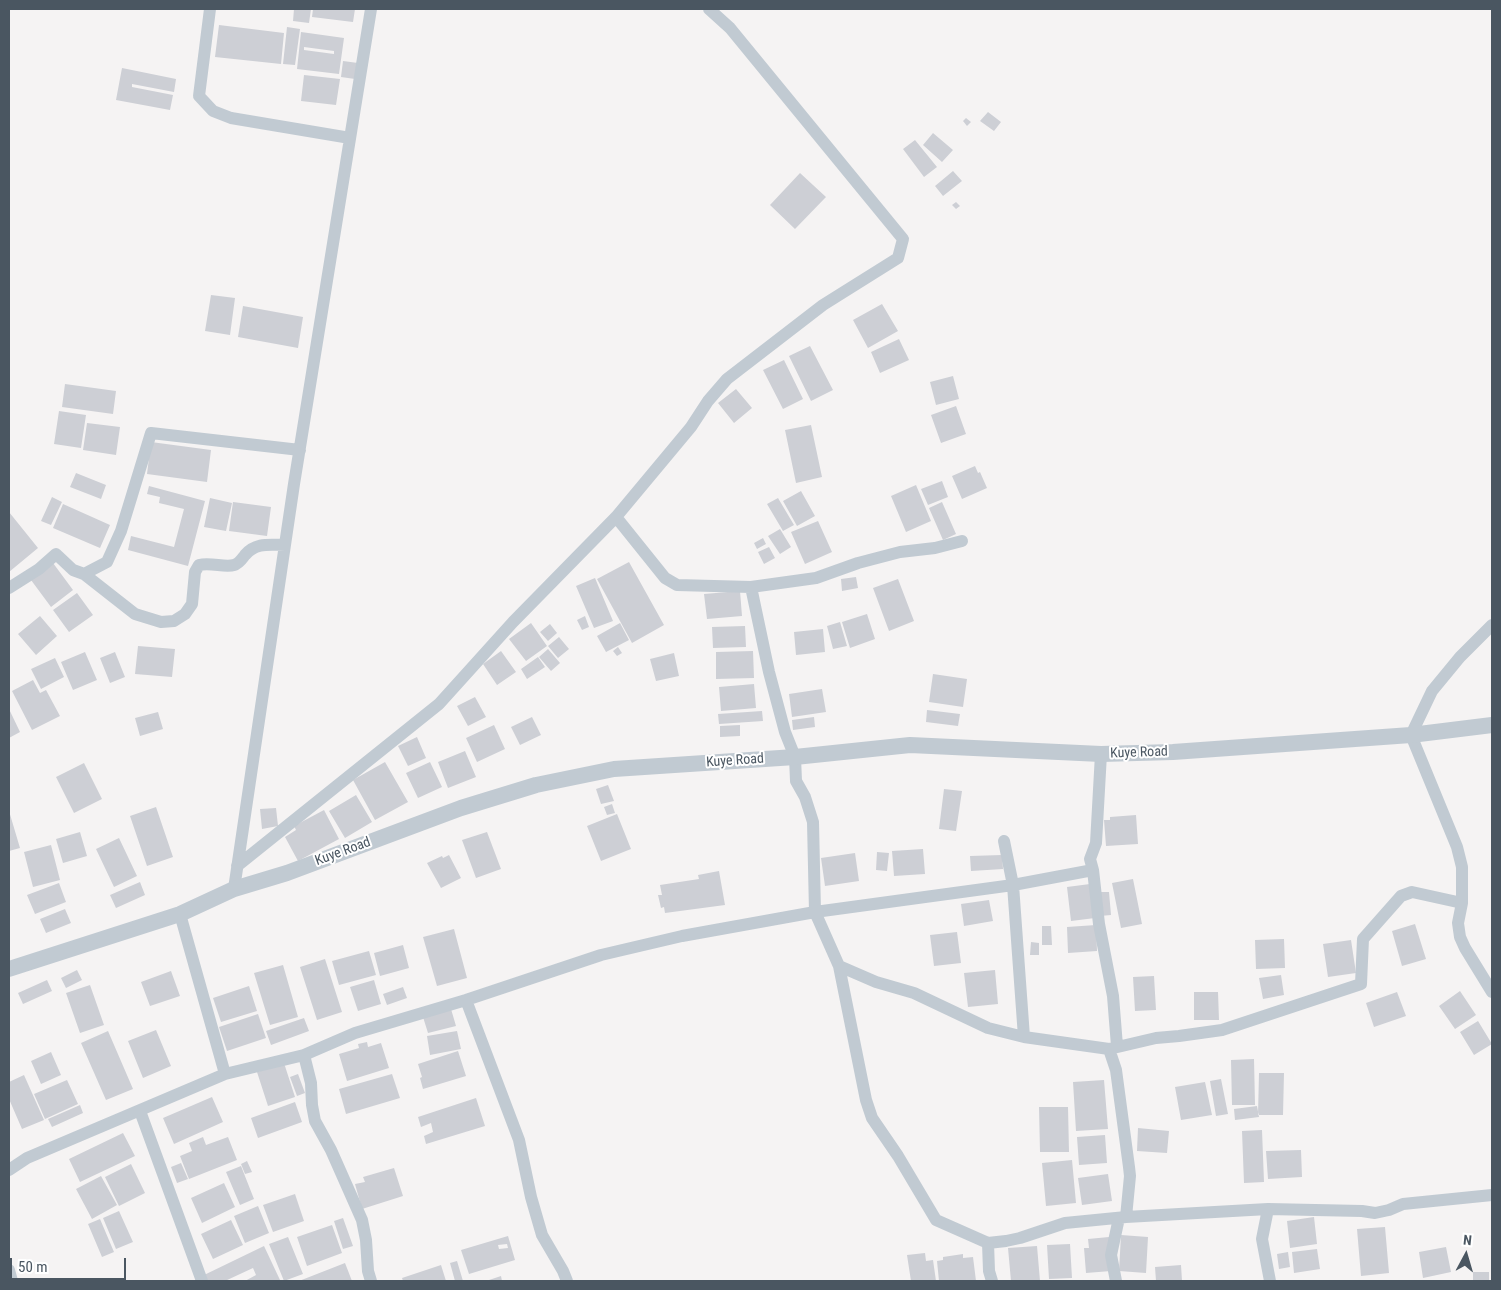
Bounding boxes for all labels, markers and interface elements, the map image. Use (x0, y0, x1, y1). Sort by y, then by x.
street label: Kuye Road (1110, 744, 1168, 762)
street label: Kuye Road (706, 751, 764, 771)
street label: Kuye Road (313, 834, 373, 870)
north arrow (1441, 1230, 1491, 1280)
text: N (1462, 1232, 1473, 1248)
scale bar (12, 1248, 129, 1280)
text: 50 m (18, 1258, 48, 1276)

